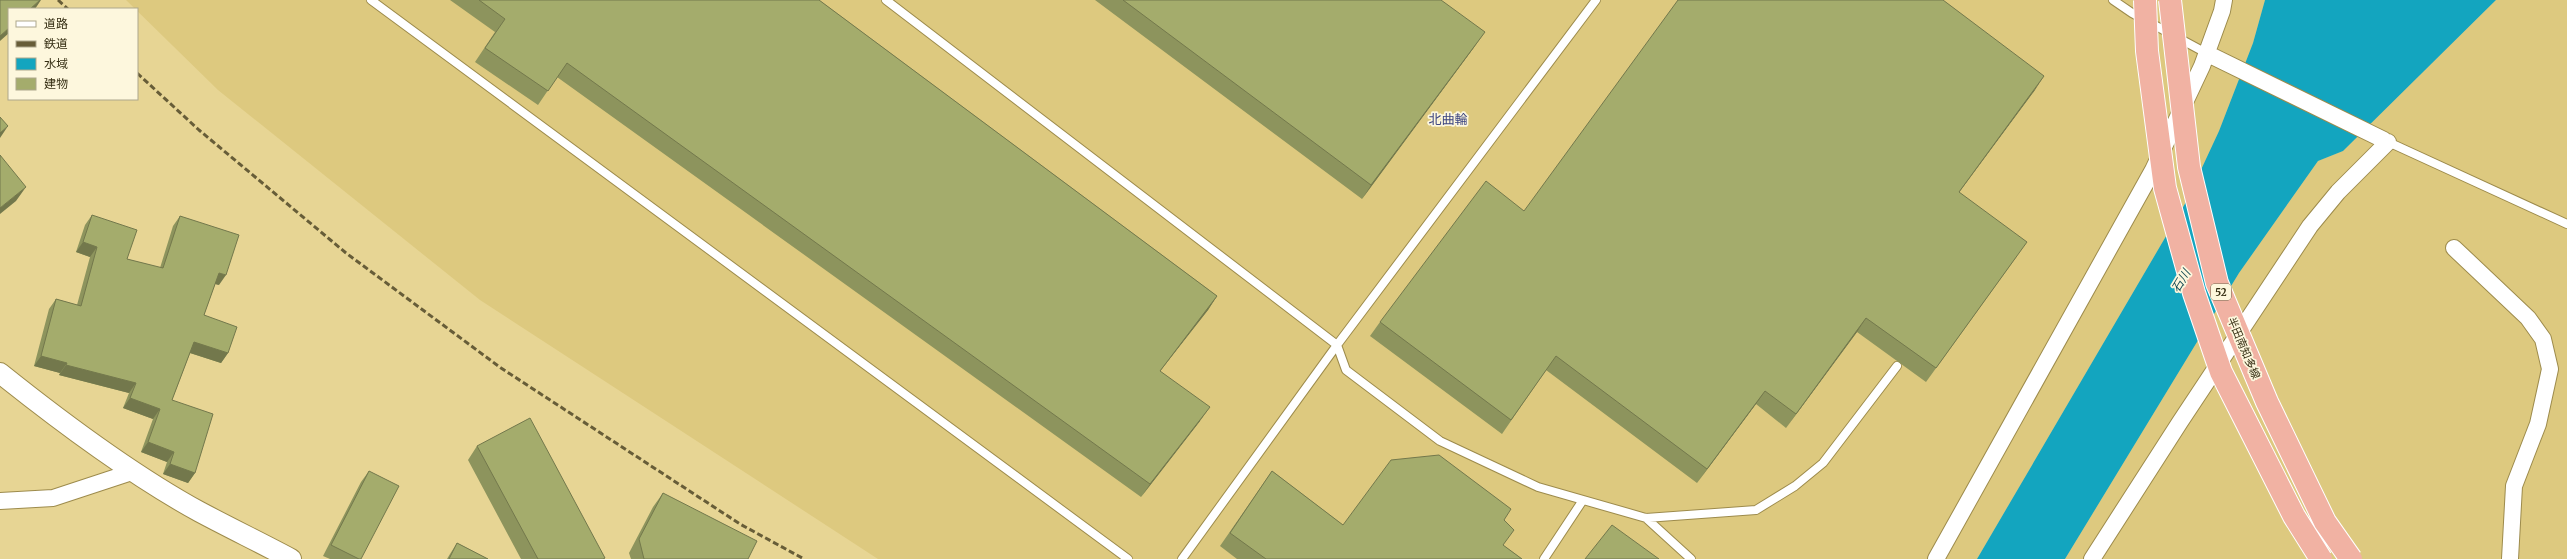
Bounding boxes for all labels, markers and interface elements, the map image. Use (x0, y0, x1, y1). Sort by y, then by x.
legend (8, 8, 138, 100)
text: 道路 (44, 16, 68, 31)
text: 鉄道 (44, 36, 68, 51)
text: 水域 (44, 56, 68, 71)
text: 建物 (44, 76, 68, 91)
district label: 北曲輪 (1428, 111, 1468, 128)
water label: 石川 (2168, 265, 2194, 295)
road number: 52 (2211, 284, 2231, 300)
street label: 半田南知多線 (2225, 315, 2263, 381)

